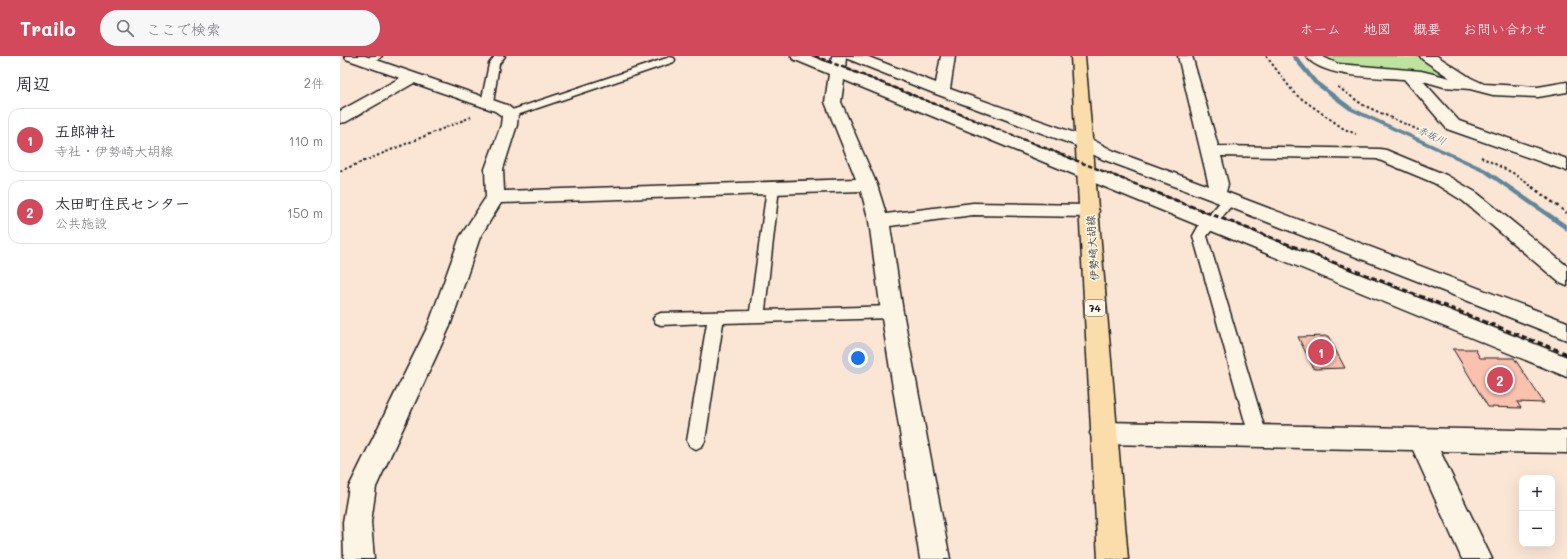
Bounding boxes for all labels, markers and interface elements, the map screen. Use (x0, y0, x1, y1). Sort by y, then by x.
search box (100, 10, 380, 46)
text: Trailo (20, 16, 76, 41)
icon: search (114, 17, 136, 39)
text: ここで検索 (146, 19, 221, 39)
text: ホーム (1300, 19, 1341, 38)
text: 地図 (1363, 19, 1391, 38)
text: 概要 (1413, 19, 1441, 38)
text: お問い合わせ (1463, 19, 1547, 38)
text: 周辺 (16, 72, 50, 94)
text: 2件 (304, 74, 324, 91)
text: 五郎神社 (55, 121, 115, 141)
water label: 赤坂川 (1415, 122, 1449, 148)
text: 1 (27, 132, 33, 149)
text: 110 m (289, 132, 323, 149)
text: 寺社 · 伊勢崎大胡線 (55, 142, 173, 159)
text: 太田町住民センター (55, 193, 190, 213)
text: 2 (26, 204, 34, 221)
text: 150 m (287, 204, 323, 221)
text: 公共施設 (55, 214, 107, 231)
street label: 伊勢崎大胡線 (1082, 215, 1102, 281)
road number: 74 (1085, 300, 1105, 316)
pin: 1 (1308, 337, 1334, 367)
your location (848, 348, 868, 368)
pin: 2 (1487, 365, 1513, 395)
map controls (1519, 475, 1555, 547)
button: + (1519, 475, 1555, 511)
button: − (1519, 511, 1555, 547)

